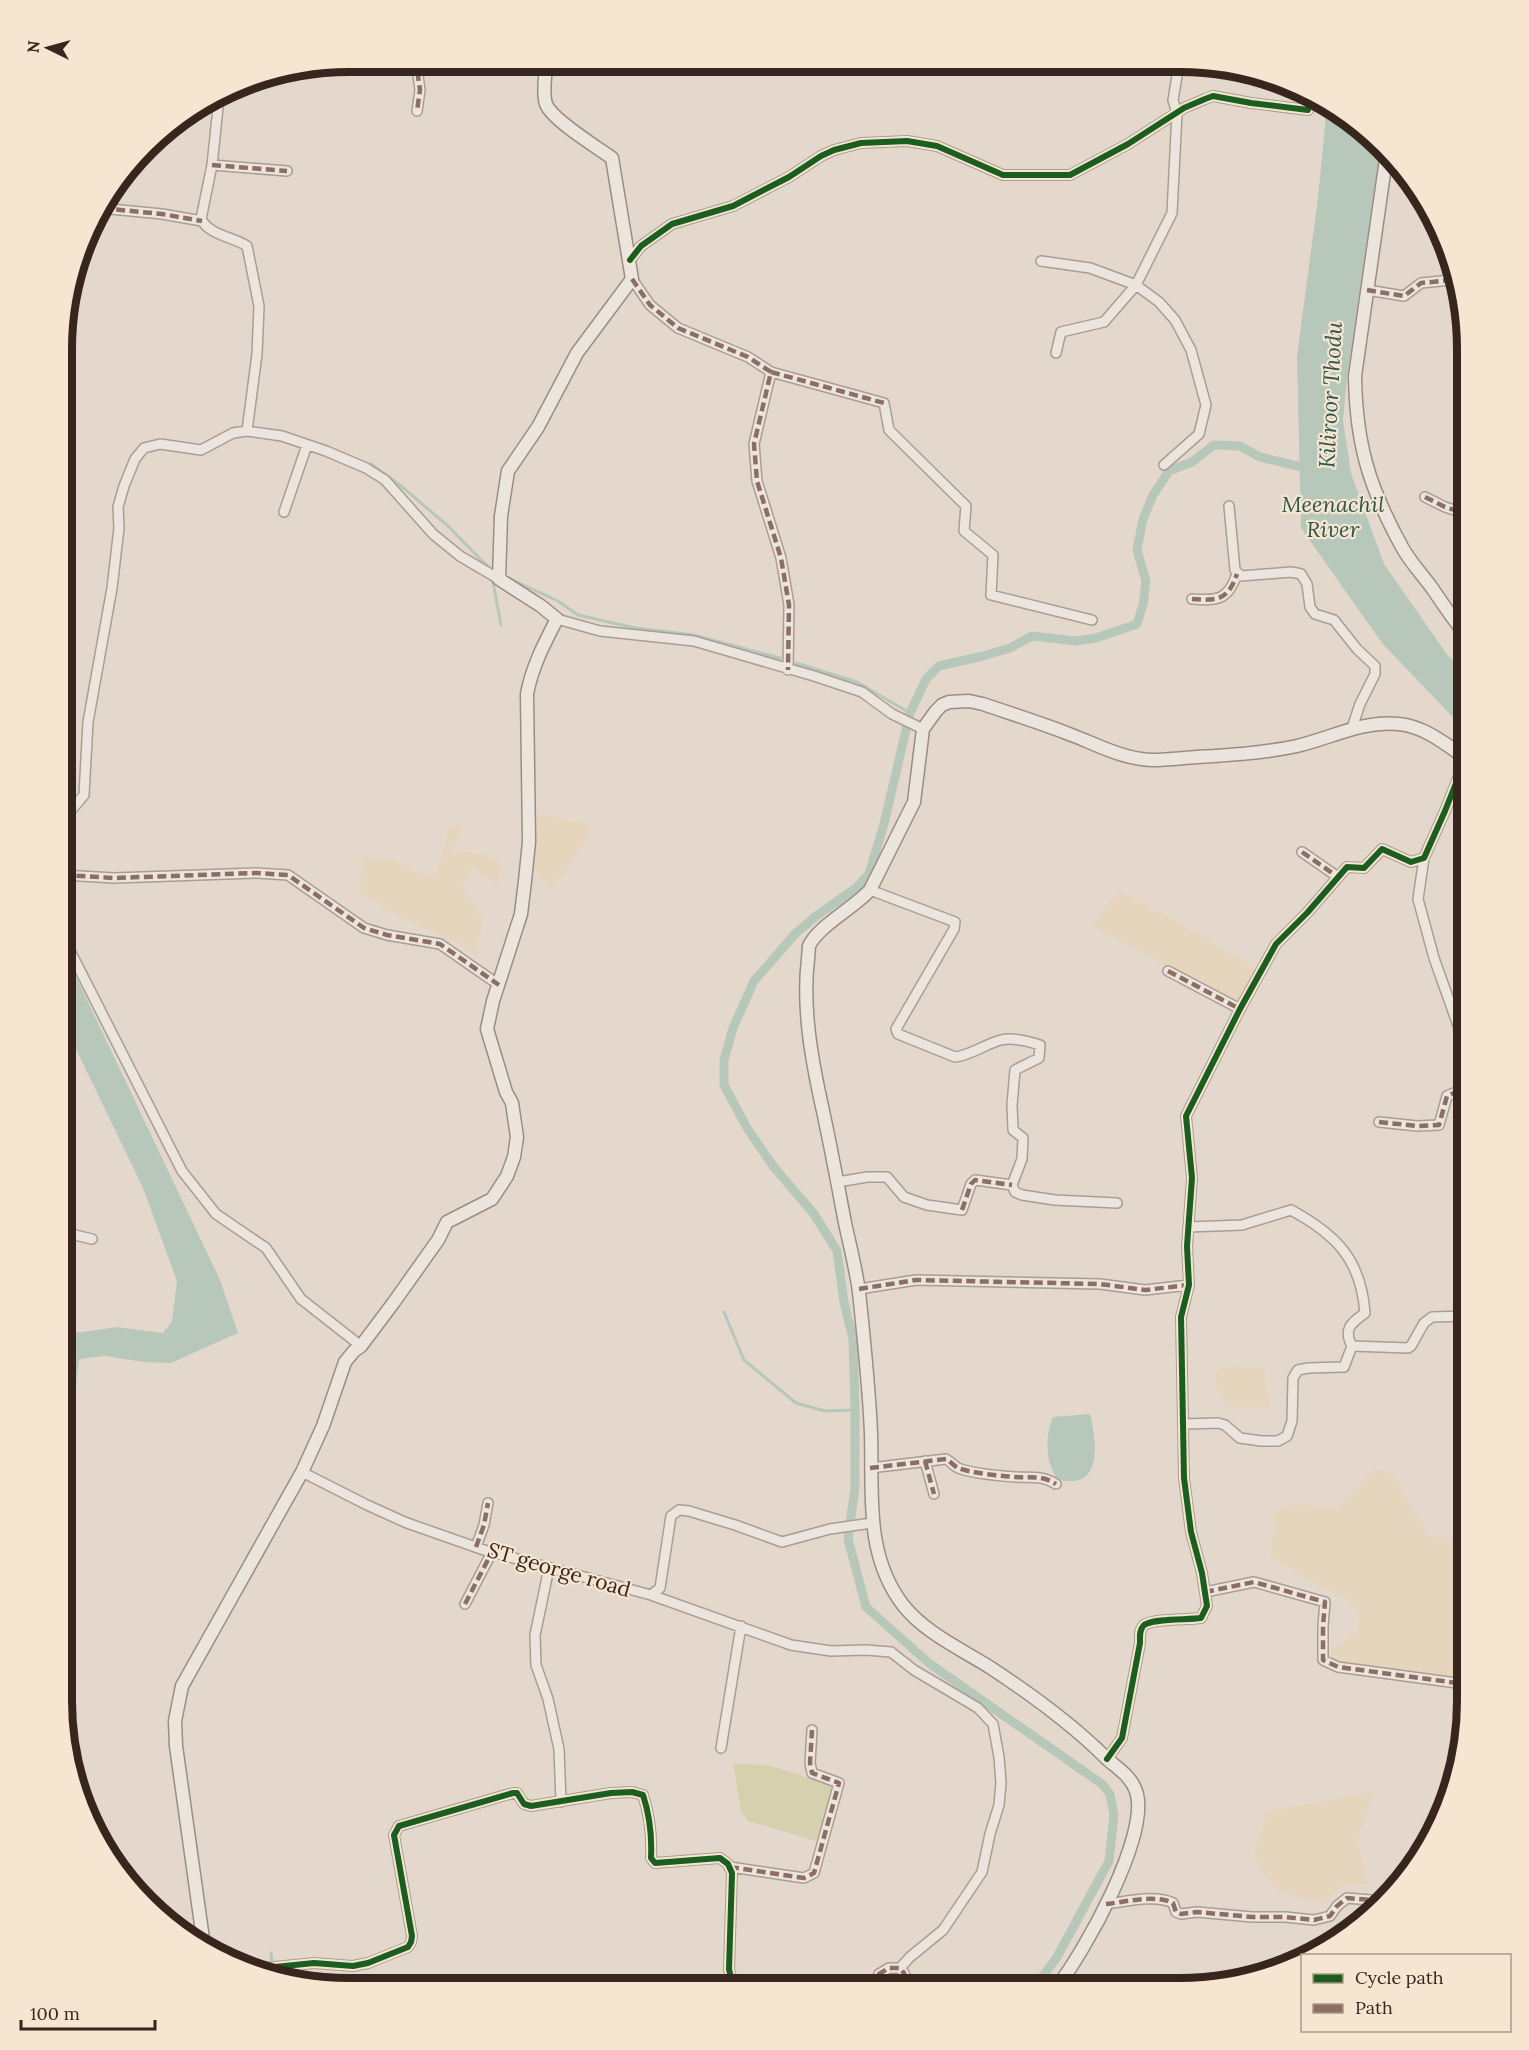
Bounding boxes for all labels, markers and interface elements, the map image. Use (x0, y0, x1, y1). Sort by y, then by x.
north arrow (18, 18, 78, 78)
text: N (23, 40, 44, 54)
water label: Kiliroor Thodu (1312, 321, 1348, 469)
water label: Meenachil River (1282, 490, 1384, 543)
street label: ST george road (484, 1536, 634, 1603)
legend (1301, 1954, 1511, 2032)
text: Cycle path (1355, 1966, 1444, 1989)
scale bar (21, 1993, 154, 2031)
text: Path (1355, 1996, 1393, 2019)
text: 100 m (30, 2002, 80, 2025)

